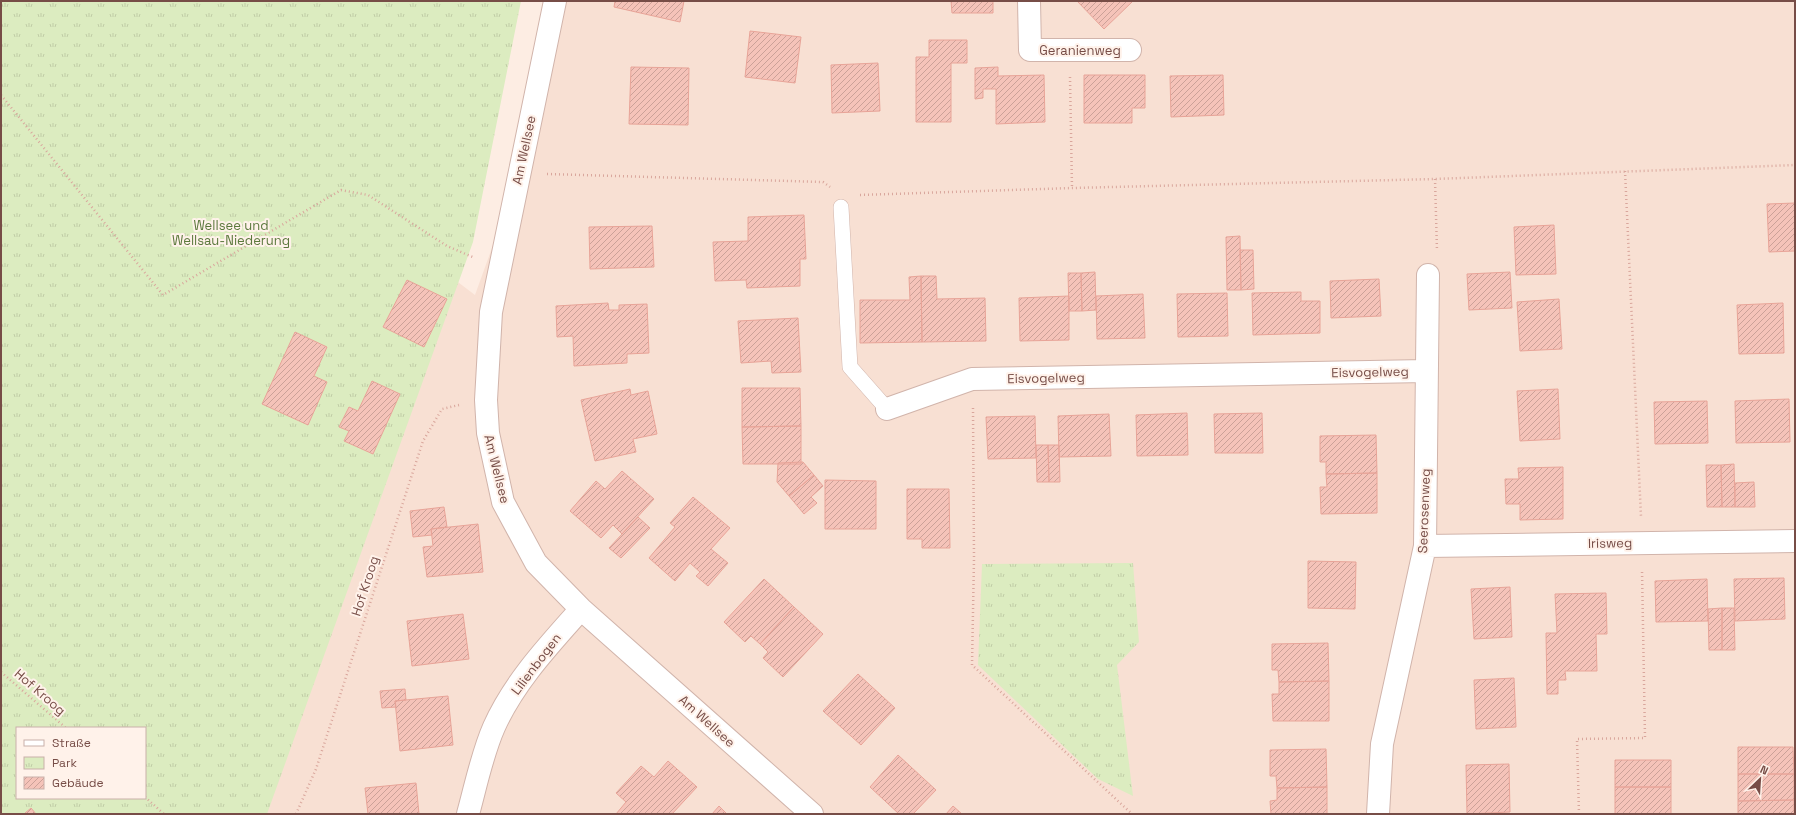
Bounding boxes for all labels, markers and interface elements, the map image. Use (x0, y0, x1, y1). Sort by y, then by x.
street label: Geranienweg (1039, 42, 1121, 59)
street label: Am Wellsee (508, 114, 540, 186)
park label: Wellsee und Wellsau-Niederung (172, 217, 290, 249)
street label: Eisvogelweg (1331, 363, 1409, 381)
street label: Eisvogelweg (1007, 369, 1085, 387)
street label: Am Wellsee (480, 433, 514, 505)
street label: Seerosenweg (1414, 468, 1434, 554)
street label: Irisweg (1588, 534, 1632, 552)
street label: Hof Kroog (347, 554, 383, 618)
street label: Lilienbogen (507, 630, 565, 698)
street label: Hof Kroog (11, 665, 69, 719)
street label: Am Wellsee (675, 691, 739, 751)
legend (16, 727, 146, 799)
text: Straße (52, 735, 91, 751)
text: Park (52, 755, 77, 771)
north arrow (1740, 759, 1780, 799)
text: N (1758, 762, 1771, 778)
text: Gebäude (52, 775, 104, 791)

